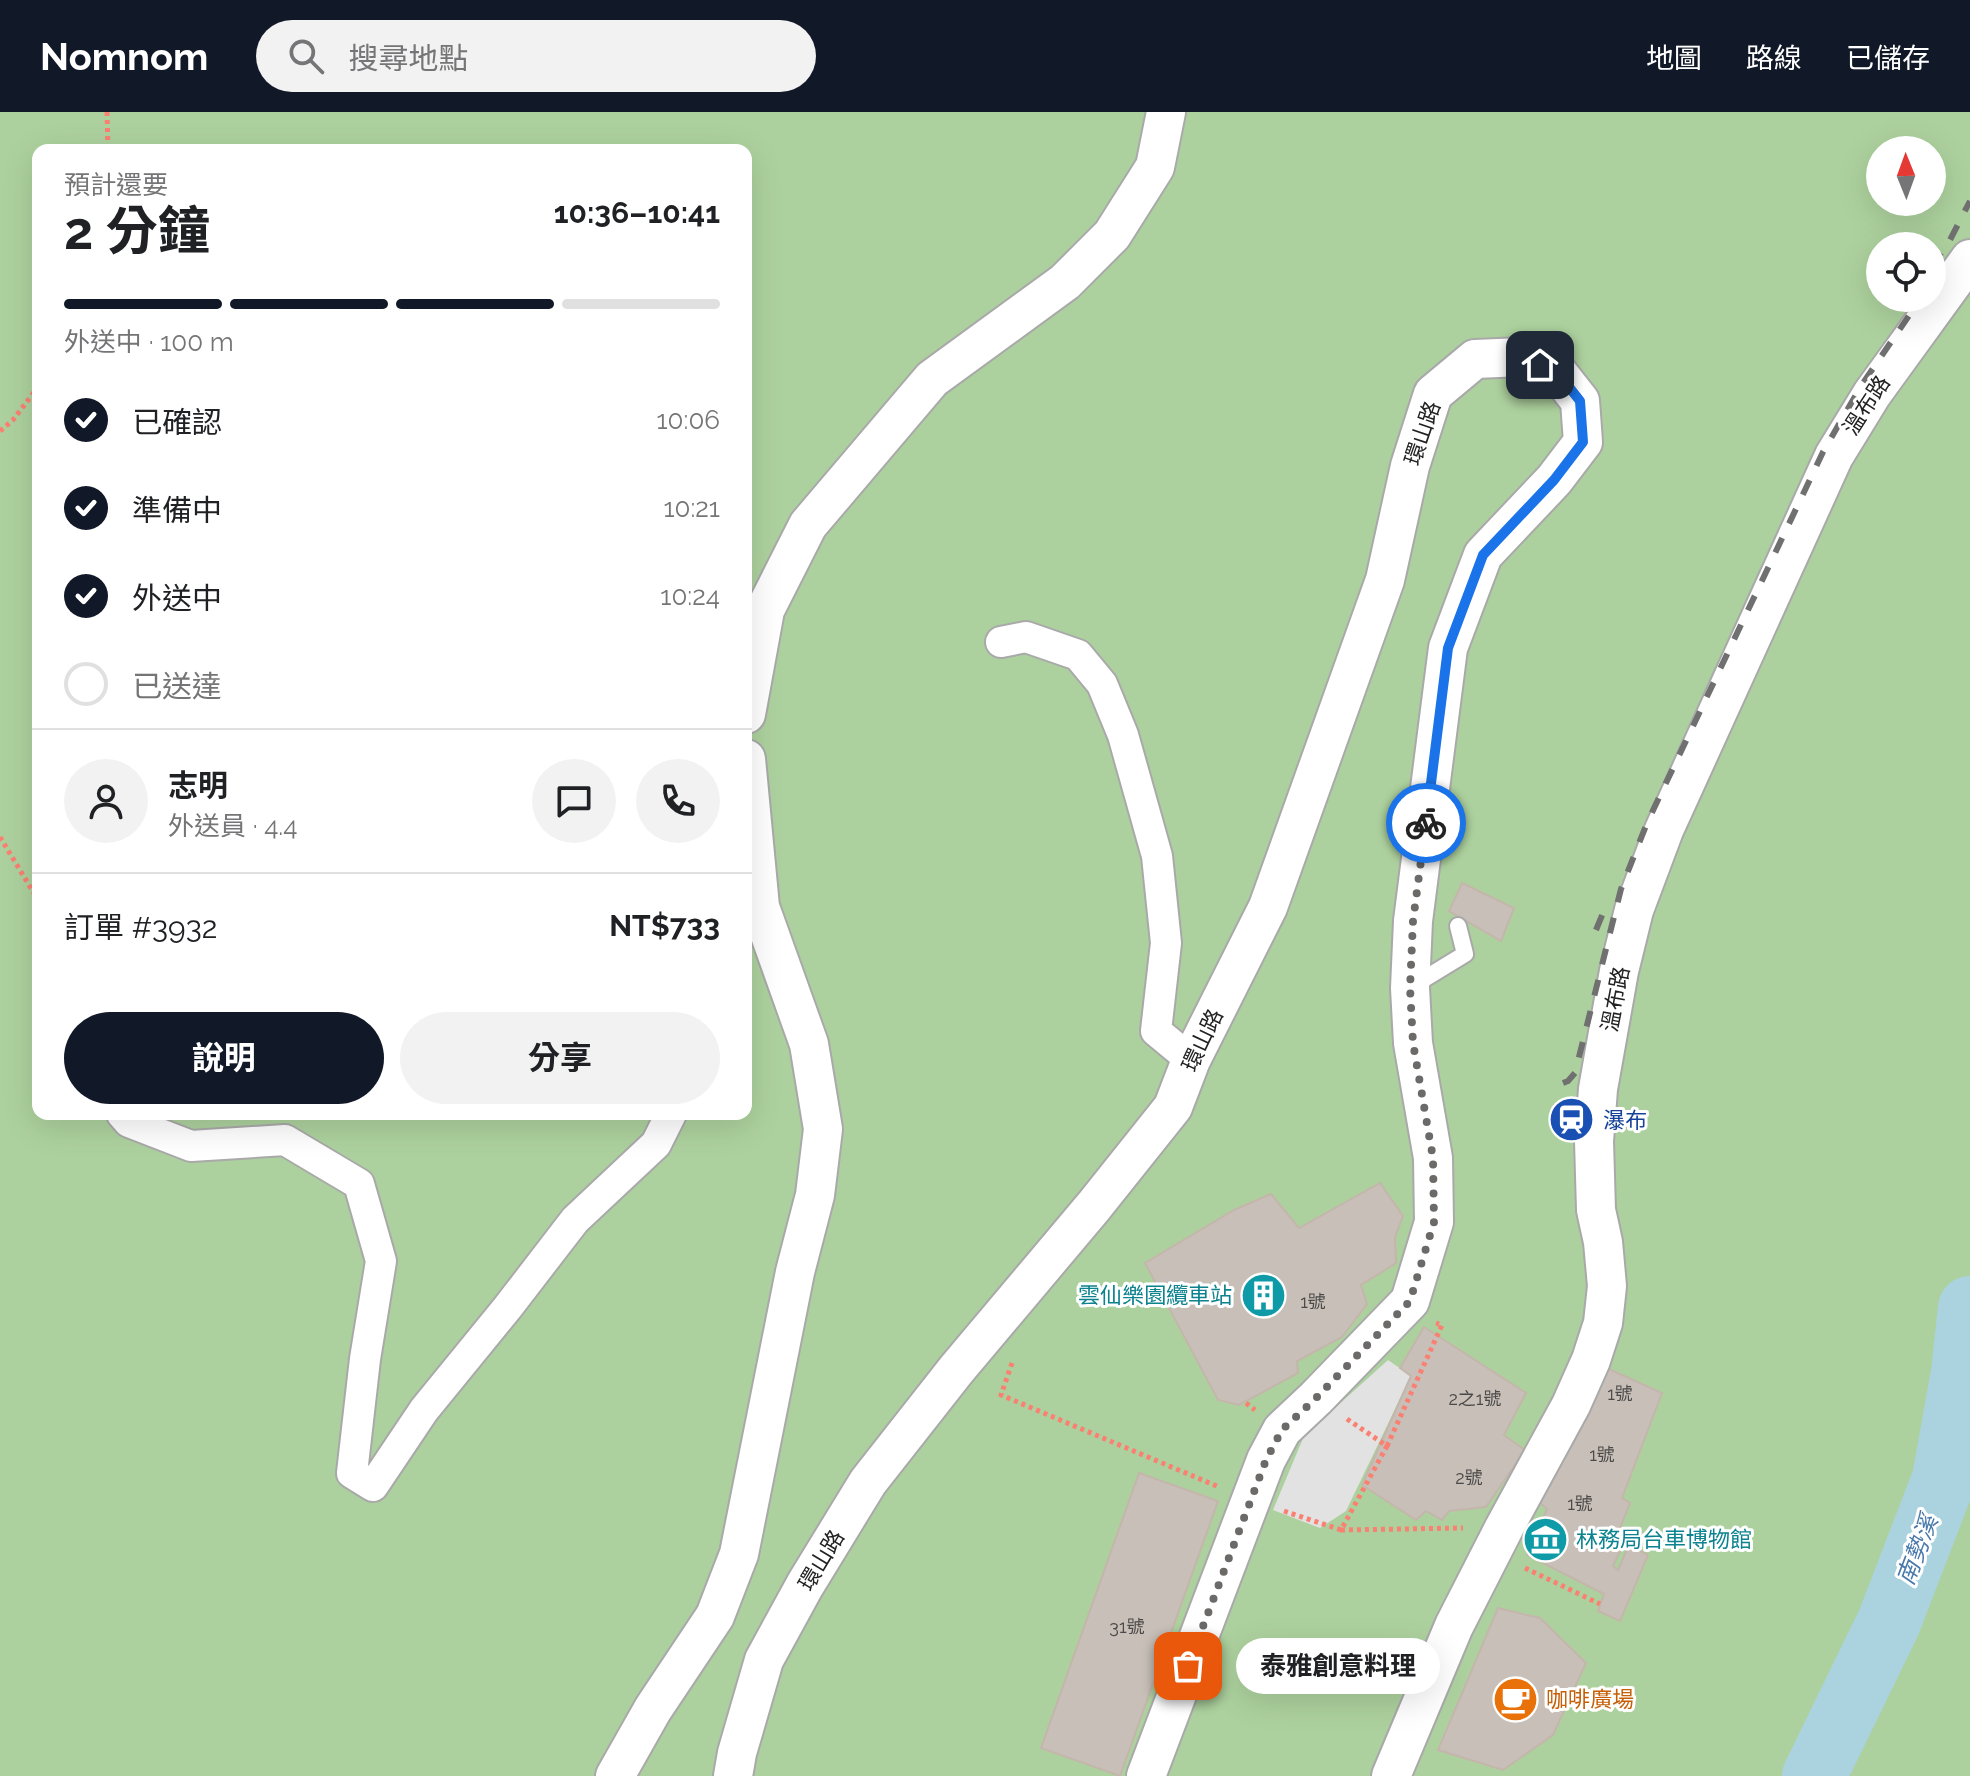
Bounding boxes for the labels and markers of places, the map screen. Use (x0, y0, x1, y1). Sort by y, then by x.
pin (1506, 331, 1574, 399)
station icon: 瀑布 (1548, 1096, 1596, 1144)
place label: 瀑布 (1603, 1107, 1647, 1133)
building icon: 雲仙樂園纜車站 (1239, 1271, 1287, 1319)
place label: 雲仙樂園纜車站 (1078, 1282, 1232, 1308)
museum icon: 林務局台車博物館 (1521, 1515, 1569, 1563)
place label: 林務局台車博物館 (1576, 1526, 1752, 1552)
pin (1154, 1632, 1222, 1700)
callout: 泰雅創意料理 (1236, 1638, 1440, 1694)
cafe icon: 咖啡廣場 (1491, 1675, 1539, 1723)
place label: 咖啡廣場 (1546, 1686, 1634, 1712)

